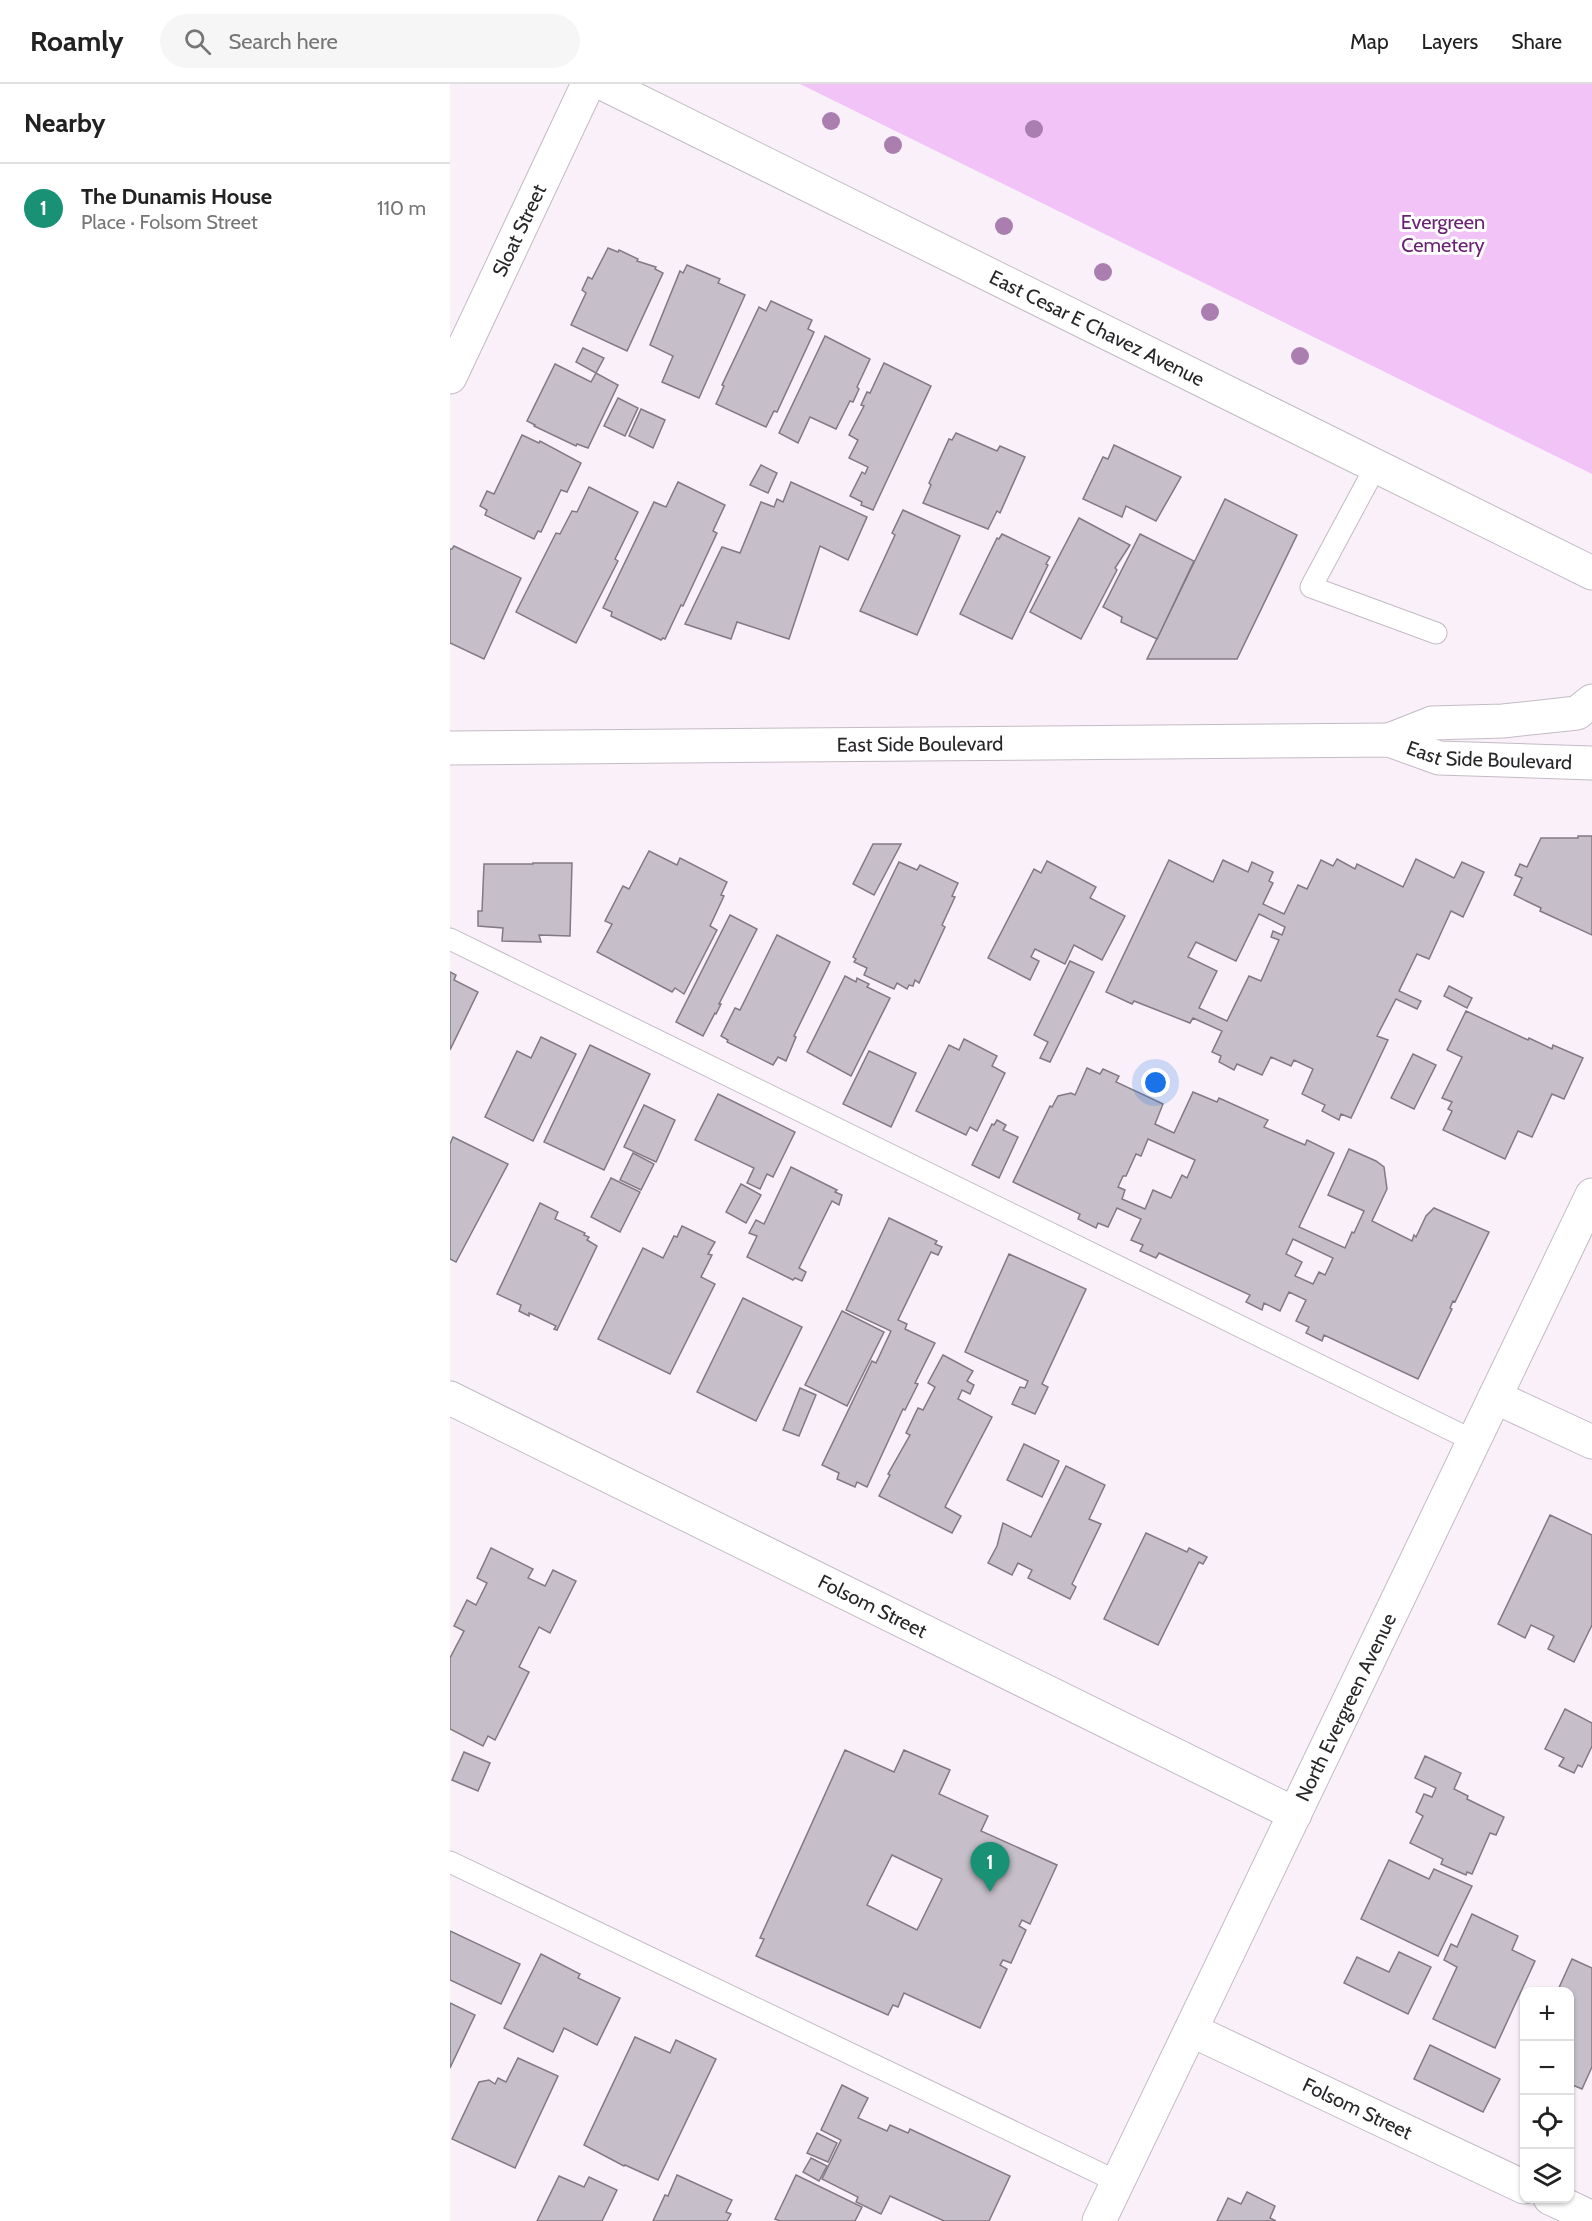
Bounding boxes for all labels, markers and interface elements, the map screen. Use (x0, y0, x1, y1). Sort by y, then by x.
search box (160, 14, 580, 68)
text: Roamly (30, 24, 124, 58)
icon: search (181, 25, 214, 58)
text: Search here (229, 28, 338, 55)
text: Map (1350, 29, 1389, 54)
text: Layers (1422, 29, 1478, 54)
text: Share (1511, 29, 1562, 54)
text: Nearby (24, 107, 105, 139)
street label: Sloat Street (487, 180, 551, 280)
text: The Dunamis House (81, 183, 272, 210)
text: 1 (40, 196, 47, 220)
text: 110 m (377, 196, 426, 220)
text: Place · Folsom Street (81, 210, 258, 234)
park label: Evergreen Cemetery (1401, 210, 1485, 257)
street label: East Cesar E Chavez Avenue (986, 265, 1208, 391)
street label: East Side Boulevard (837, 731, 1003, 757)
street label: East Side Boulevard (1403, 735, 1572, 774)
your location (1141, 1068, 1170, 1097)
street label: Folsom Street (814, 1569, 931, 1643)
street label: North Evergreen Avenue (1290, 1609, 1401, 1805)
pin: 1 (970, 1842, 1010, 1892)
map controls (1520, 1987, 1574, 2203)
button: + (1520, 1987, 1574, 2041)
button: − (1520, 2041, 1574, 2095)
street label: Folsom Street (1299, 2072, 1416, 2145)
button: locate (1520, 2095, 1574, 2149)
button: layers (1520, 2149, 1574, 2203)

